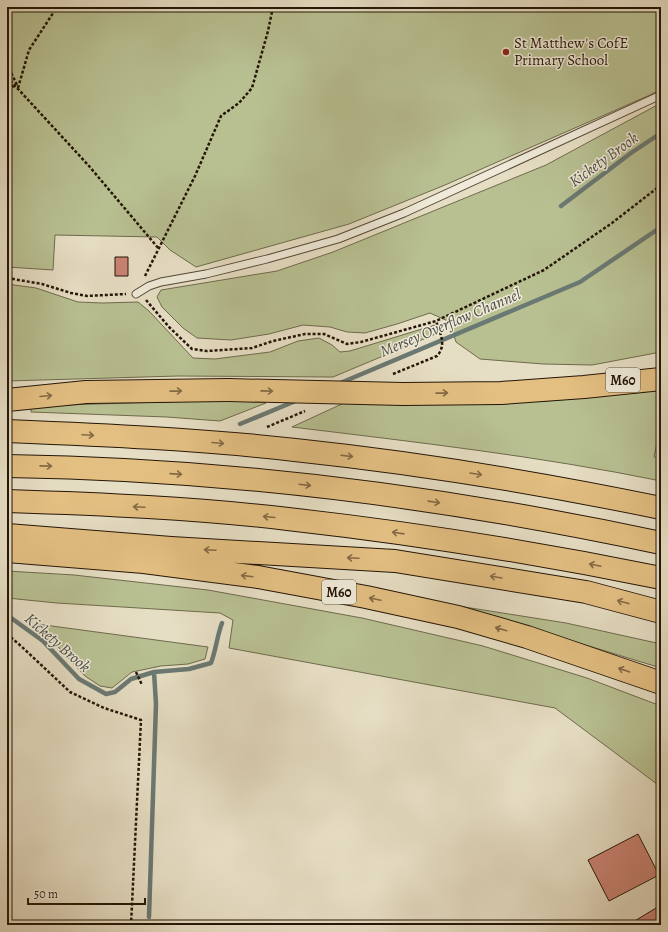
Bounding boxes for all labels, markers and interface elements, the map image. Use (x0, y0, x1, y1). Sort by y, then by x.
place label: St Matthew's CofE Primary School (514, 33, 628, 70)
marker: St Matthew's CofE Primary School (501, 47, 511, 57)
water label: Kickety Brook (565, 127, 643, 192)
water label: Mersey Overflow Channel (377, 283, 524, 363)
road number: M60 (606, 368, 640, 392)
one-way arrow (169, 387, 182, 394)
one-way arrow (260, 387, 273, 394)
one-way arrow (435, 390, 448, 397)
one-way arrow (39, 392, 52, 400)
one-way arrow (81, 431, 94, 438)
one-way arrow (211, 440, 224, 447)
one-way arrow (340, 452, 353, 460)
one-way arrow (39, 462, 52, 470)
one-way arrow (169, 470, 182, 477)
one-way arrow (469, 470, 482, 478)
one-way arrow (298, 481, 311, 489)
one-way arrow (427, 498, 440, 506)
one-way arrow (133, 503, 146, 511)
one-way arrow (263, 513, 276, 521)
one-way arrow (392, 529, 405, 537)
one-way arrow (204, 547, 217, 554)
one-way arrow (347, 555, 360, 562)
one-way arrow (589, 561, 602, 569)
one-way arrow (241, 572, 254, 580)
one-way arrow (490, 573, 503, 581)
road number: M60 (322, 580, 356, 604)
one-way arrow (368, 594, 381, 602)
one-way arrow (617, 598, 630, 605)
water label: Kickety Brook (20, 608, 95, 678)
one-way arrow (495, 625, 508, 633)
one-way arrow (619, 666, 631, 674)
scale bar (28, 880, 145, 906)
text: 50 m (34, 886, 58, 902)

